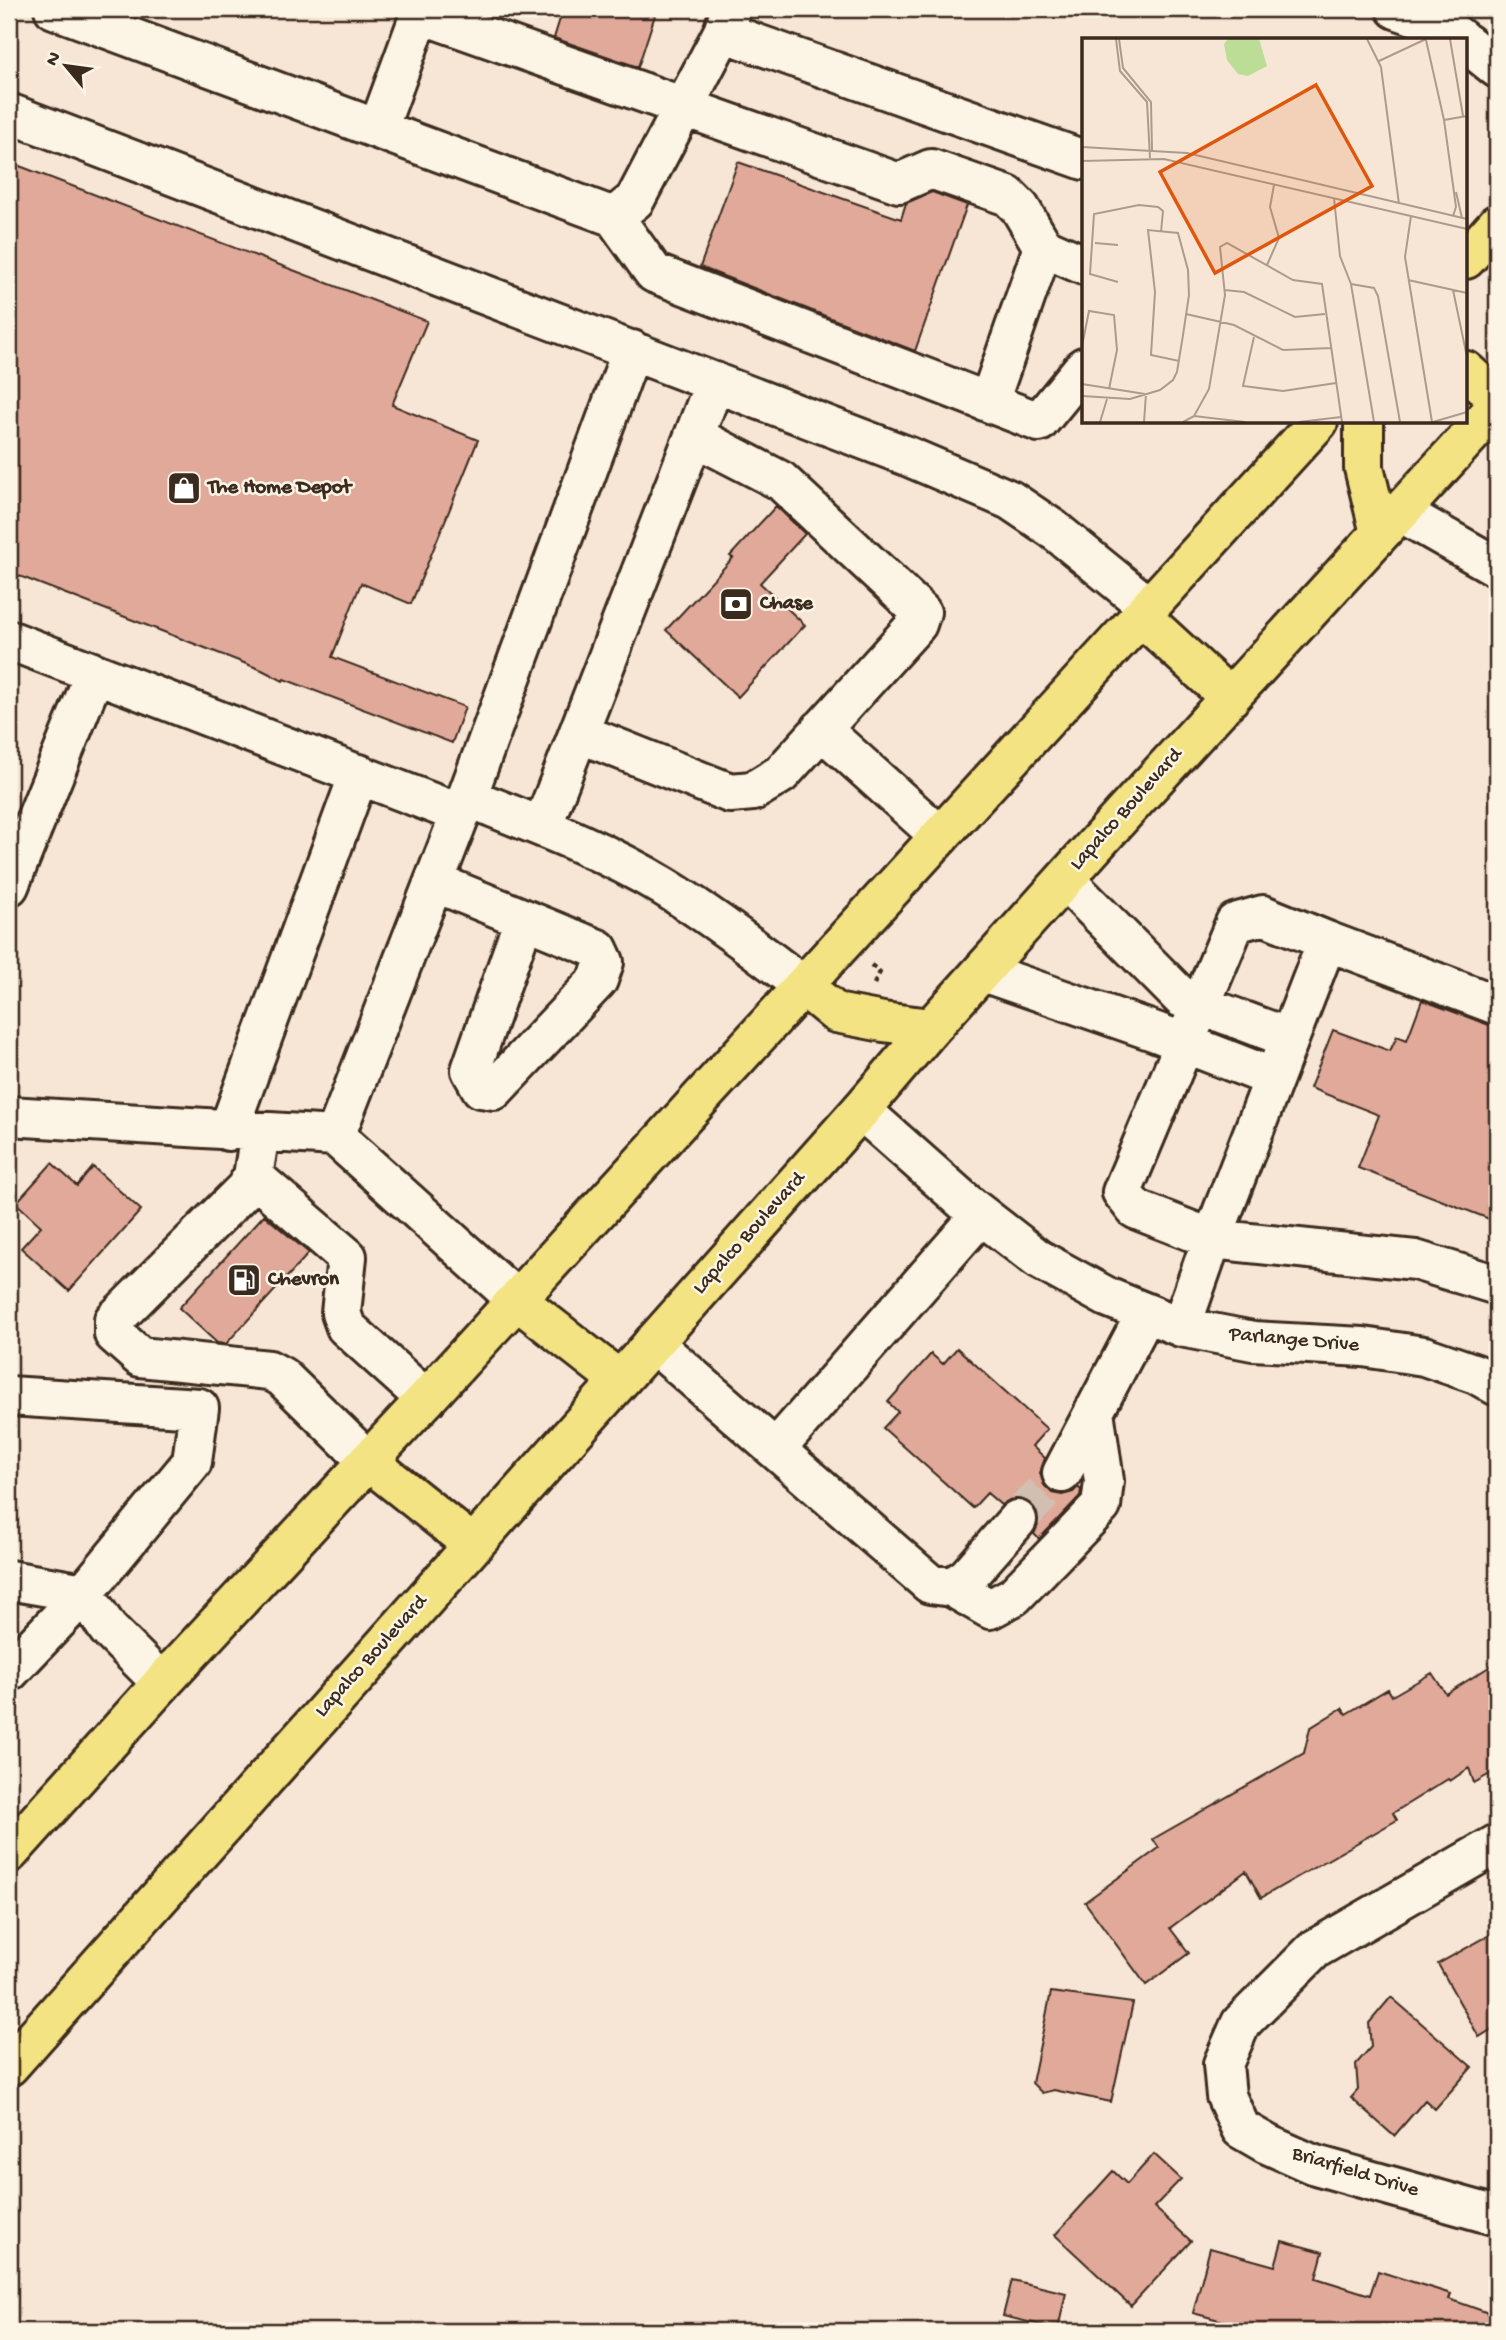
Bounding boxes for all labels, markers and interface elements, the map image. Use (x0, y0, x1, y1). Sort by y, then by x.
north arrow (32, 32, 102, 102)
inset map (1082, 38, 1468, 424)
text: N (41, 48, 67, 70)
shop icon: The Home Depot (165, 469, 203, 507)
place label: The Home Depot (206, 476, 354, 501)
bank icon: Chase (717, 585, 755, 623)
place label: Chase (759, 592, 814, 617)
street label: Lapalco Boulevard (1065, 742, 1190, 877)
street label: Lapalco Boulevard (688, 1166, 813, 1301)
fuel station icon: Chevron (225, 1261, 263, 1299)
place label: Chevron (267, 1268, 340, 1293)
street label: Parlange Drive (1227, 1323, 1361, 1359)
street label: Lapalco Boulevard (310, 1589, 435, 1724)
street label: Briarfield Drive (1288, 2142, 1423, 2204)

